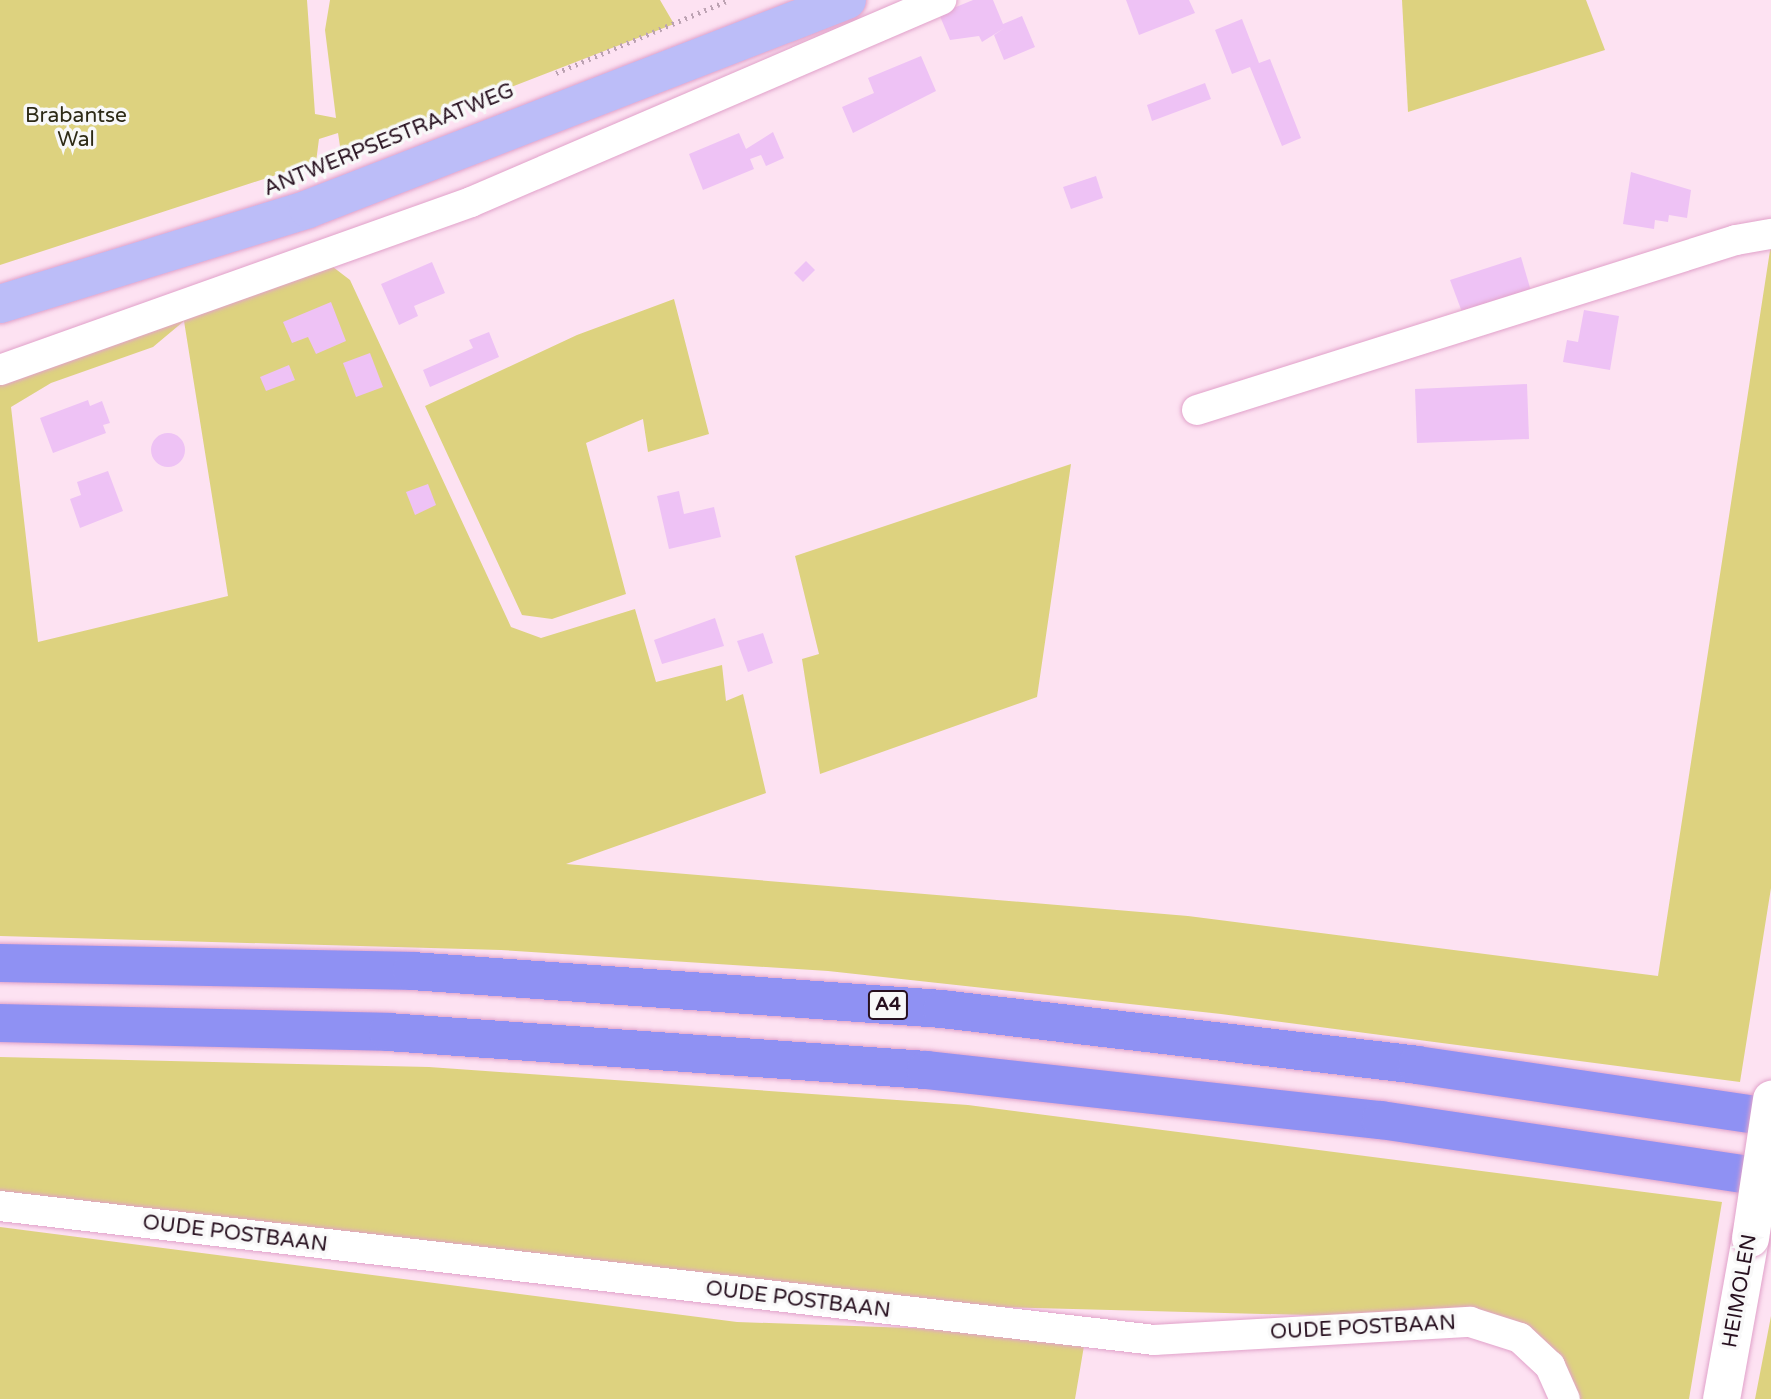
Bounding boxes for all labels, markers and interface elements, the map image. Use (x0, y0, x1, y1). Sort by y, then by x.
street label: ANTWERPSESTRAATWEG (260, 78, 518, 202)
park label: Brabantse Wal (25, 103, 127, 153)
road number: A4 (867, 990, 909, 1021)
street label: OUDE POSTBAAN (141, 1210, 329, 1258)
street label: HEIMOLEN (1718, 1232, 1762, 1350)
street label: OUDE POSTBAAN (704, 1276, 892, 1324)
street label: OUDE POSTBAAN (1269, 1311, 1457, 1345)

